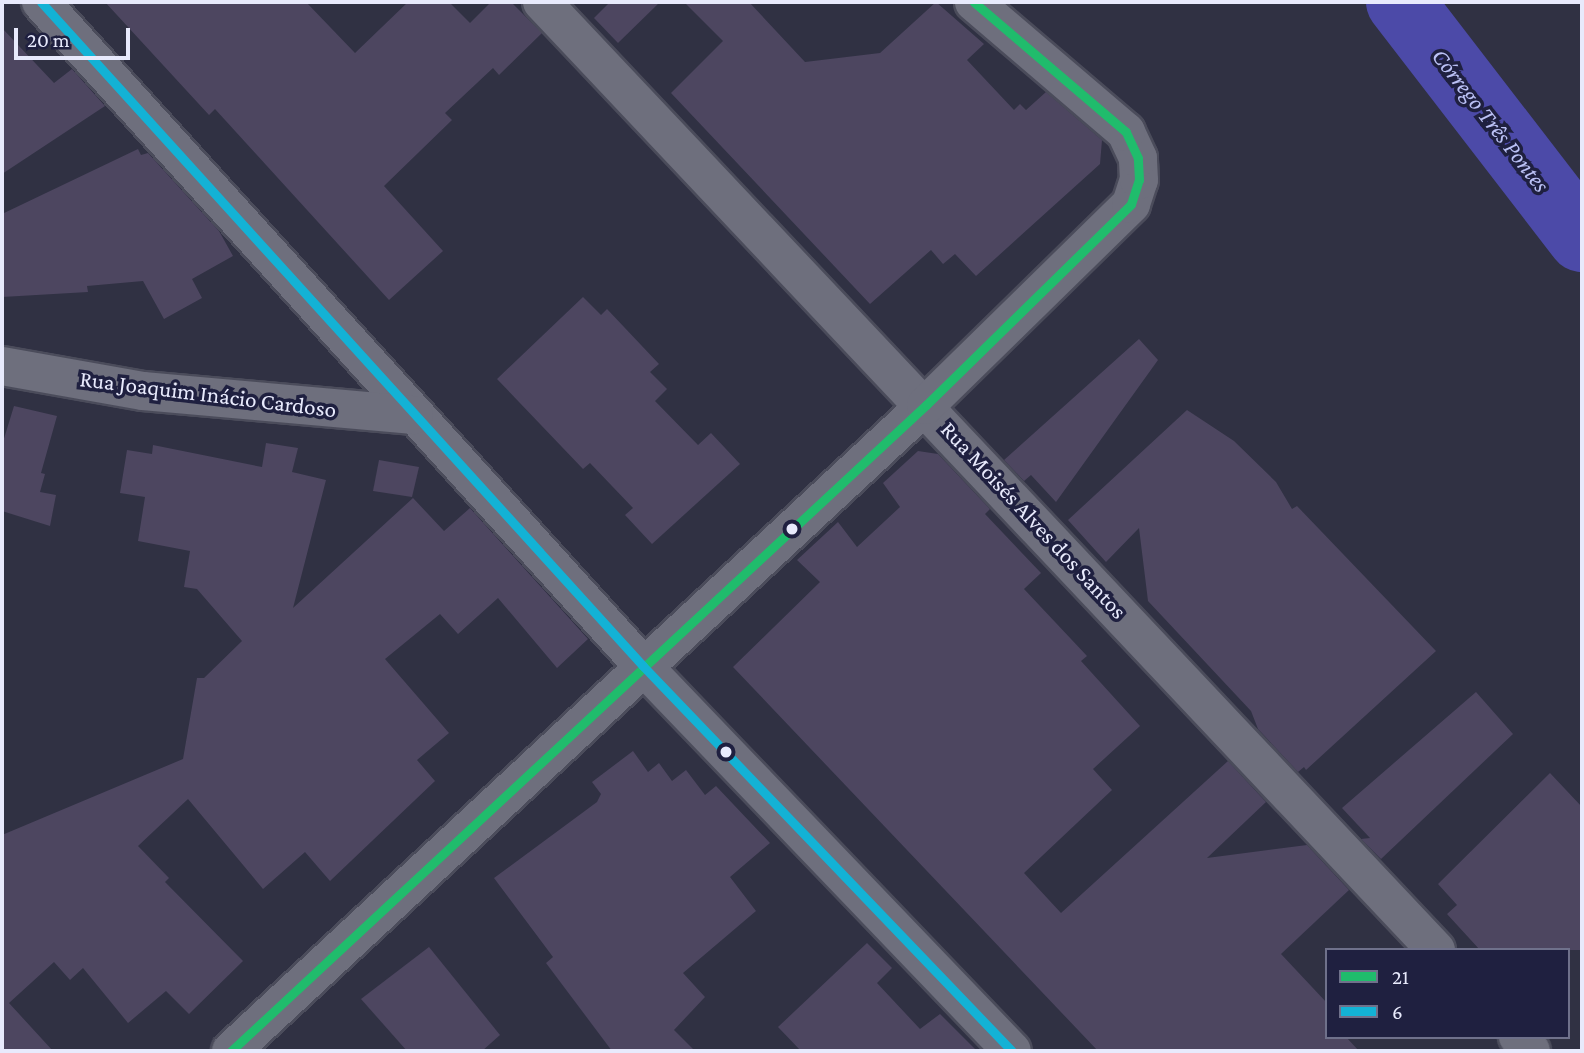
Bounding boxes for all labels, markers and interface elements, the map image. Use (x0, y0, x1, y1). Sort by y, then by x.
scale bar (18, 14, 133, 58)
text: 20 m (27, 28, 70, 52)
water label: Córrego Três Pontes (1426, 42, 1556, 198)
street label: Rua Joaquim Inácio Cardoso (78, 365, 338, 423)
street label: Rua Moisés Alves dos Santos (935, 415, 1133, 625)
unlabelled marker (785, 522, 799, 536)
unlabelled marker (719, 745, 733, 759)
legend (1325, 948, 1570, 1039)
text: 21 (1392, 965, 1409, 989)
text: 6 (1392, 1000, 1403, 1024)

